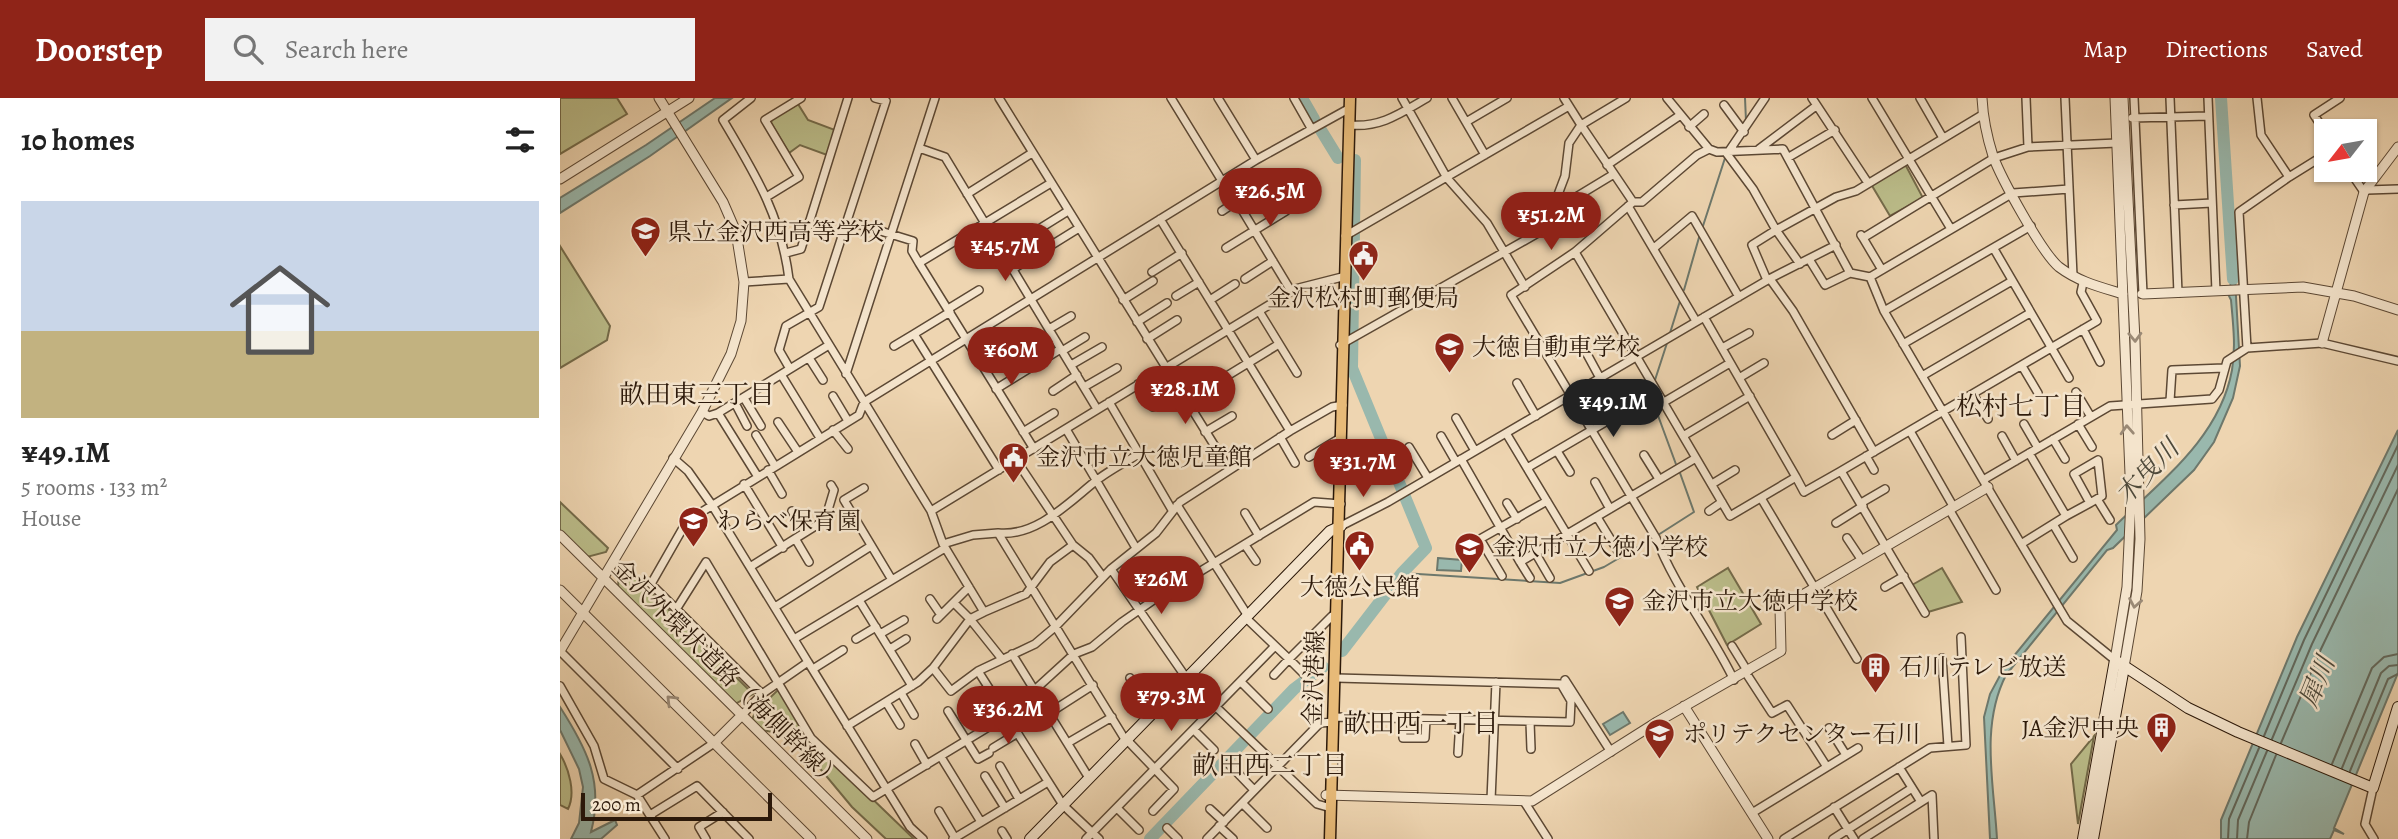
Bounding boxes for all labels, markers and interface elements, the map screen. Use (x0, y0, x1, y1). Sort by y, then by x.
search box (205, 18, 695, 81)
text: Doorstep (35, 27, 163, 72)
icon: search (229, 30, 267, 68)
text: Search here (285, 32, 408, 67)
text: Map (2083, 33, 2127, 65)
text: Directions (2165, 33, 2268, 65)
text: Saved (2306, 33, 2363, 65)
north arrow (2314, 119, 2376, 182)
map controls (2314, 119, 2377, 182)
text: 10 homes (21, 120, 135, 160)
icon: filters (501, 121, 539, 159)
pin: ¥26.5M (1213, 169, 1327, 228)
text: ¥26.5M (1235, 175, 1305, 206)
pin: ¥51.2M (1494, 192, 1608, 252)
text: ¥51.2M (1517, 199, 1585, 230)
school or university icon: 県立金沢西高等学校 (628, 215, 662, 259)
place label: 県立金沢西高等学校 (668, 216, 884, 248)
pin: ¥45.7M (948, 223, 1062, 283)
text: ¥45.7M (970, 230, 1040, 261)
public building icon: 金沢松村町郵便局 (1346, 239, 1380, 283)
icon: home (217, 247, 343, 373)
place label: 金沢松村町郵便局 (1267, 282, 1459, 314)
pin: ¥60M (970, 328, 1052, 387)
school or university icon: 大徳自動車学校 (1432, 330, 1466, 374)
place label: 大徳自動車学校 (1472, 331, 1640, 363)
one-way arrow (2127, 332, 2142, 343)
text: ¥60M (984, 334, 1038, 365)
pin: ¥28.1M (1128, 366, 1242, 426)
text: ¥28.1M (1150, 373, 1220, 404)
district label: 畝田東三丁目 (619, 377, 775, 412)
pin: ¥49.1M (1556, 380, 1670, 439)
text: ¥49.1M (1579, 386, 1647, 417)
district label: 松村七丁目 (1956, 389, 2086, 424)
one-way arrow (2120, 425, 2135, 436)
water label: 木曳川 (2107, 430, 2189, 512)
text: ¥49.1M (21, 432, 110, 472)
public building icon: 金沢市立大徳児童館 (996, 440, 1030, 484)
pin: ¥31.7M (1306, 440, 1420, 499)
place label: 金沢市立大徳児童館 (1036, 441, 1252, 473)
text: ¥31.7M (1330, 446, 1396, 477)
text: 5 rooms · 133 m² (21, 472, 167, 503)
text: House (21, 503, 81, 534)
school or university icon: わらべ保育園 (677, 504, 711, 548)
place label: わらべ保育園 (717, 505, 861, 537)
public building icon: 大徳公民館 (1343, 528, 1377, 572)
school or university icon: 金沢市立大徳小学校 (1452, 530, 1486, 574)
place label: 金沢市立大徳小学校 (1492, 531, 1708, 563)
street label: 金沢外環状道路（海側幹線） (605, 552, 849, 796)
pin: ¥26M (1120, 556, 1202, 616)
text: ¥26M (1134, 563, 1188, 594)
place label: 大徳公民館 (1300, 571, 1420, 603)
school or university icon: 金沢市立大徳中学校 (1602, 584, 1636, 628)
place label: 金沢市立大徳中学校 (1642, 585, 1858, 617)
one-way arrow (2128, 597, 2143, 609)
street label: 金沢港線 (1296, 629, 1332, 727)
water label: 犀川 (2291, 649, 2344, 713)
building icon: 石川テレビ放送 (1859, 650, 1893, 694)
place label: 石川テレビ放送 (1899, 651, 2067, 683)
pin: ¥79.3M (1114, 674, 1228, 733)
text: ¥79.3M (1136, 680, 1206, 711)
pin: ¥36.2M (951, 686, 1065, 746)
text: ¥36.2M (973, 693, 1043, 724)
one-way arrow (667, 695, 680, 708)
district label: 畝田西一丁目 (1343, 706, 1499, 741)
building icon: JA金沢中央 (2145, 711, 2179, 755)
place label: JA金沢中央 (2021, 712, 2139, 744)
school or university icon: ポリテクセンター石川 (1643, 717, 1677, 761)
place label: ポリテクセンター石川 (1683, 718, 1921, 750)
district label: 畝田西二丁目 (1192, 748, 1348, 783)
scale bar (581, 790, 772, 822)
text: 200 m (592, 792, 641, 818)

